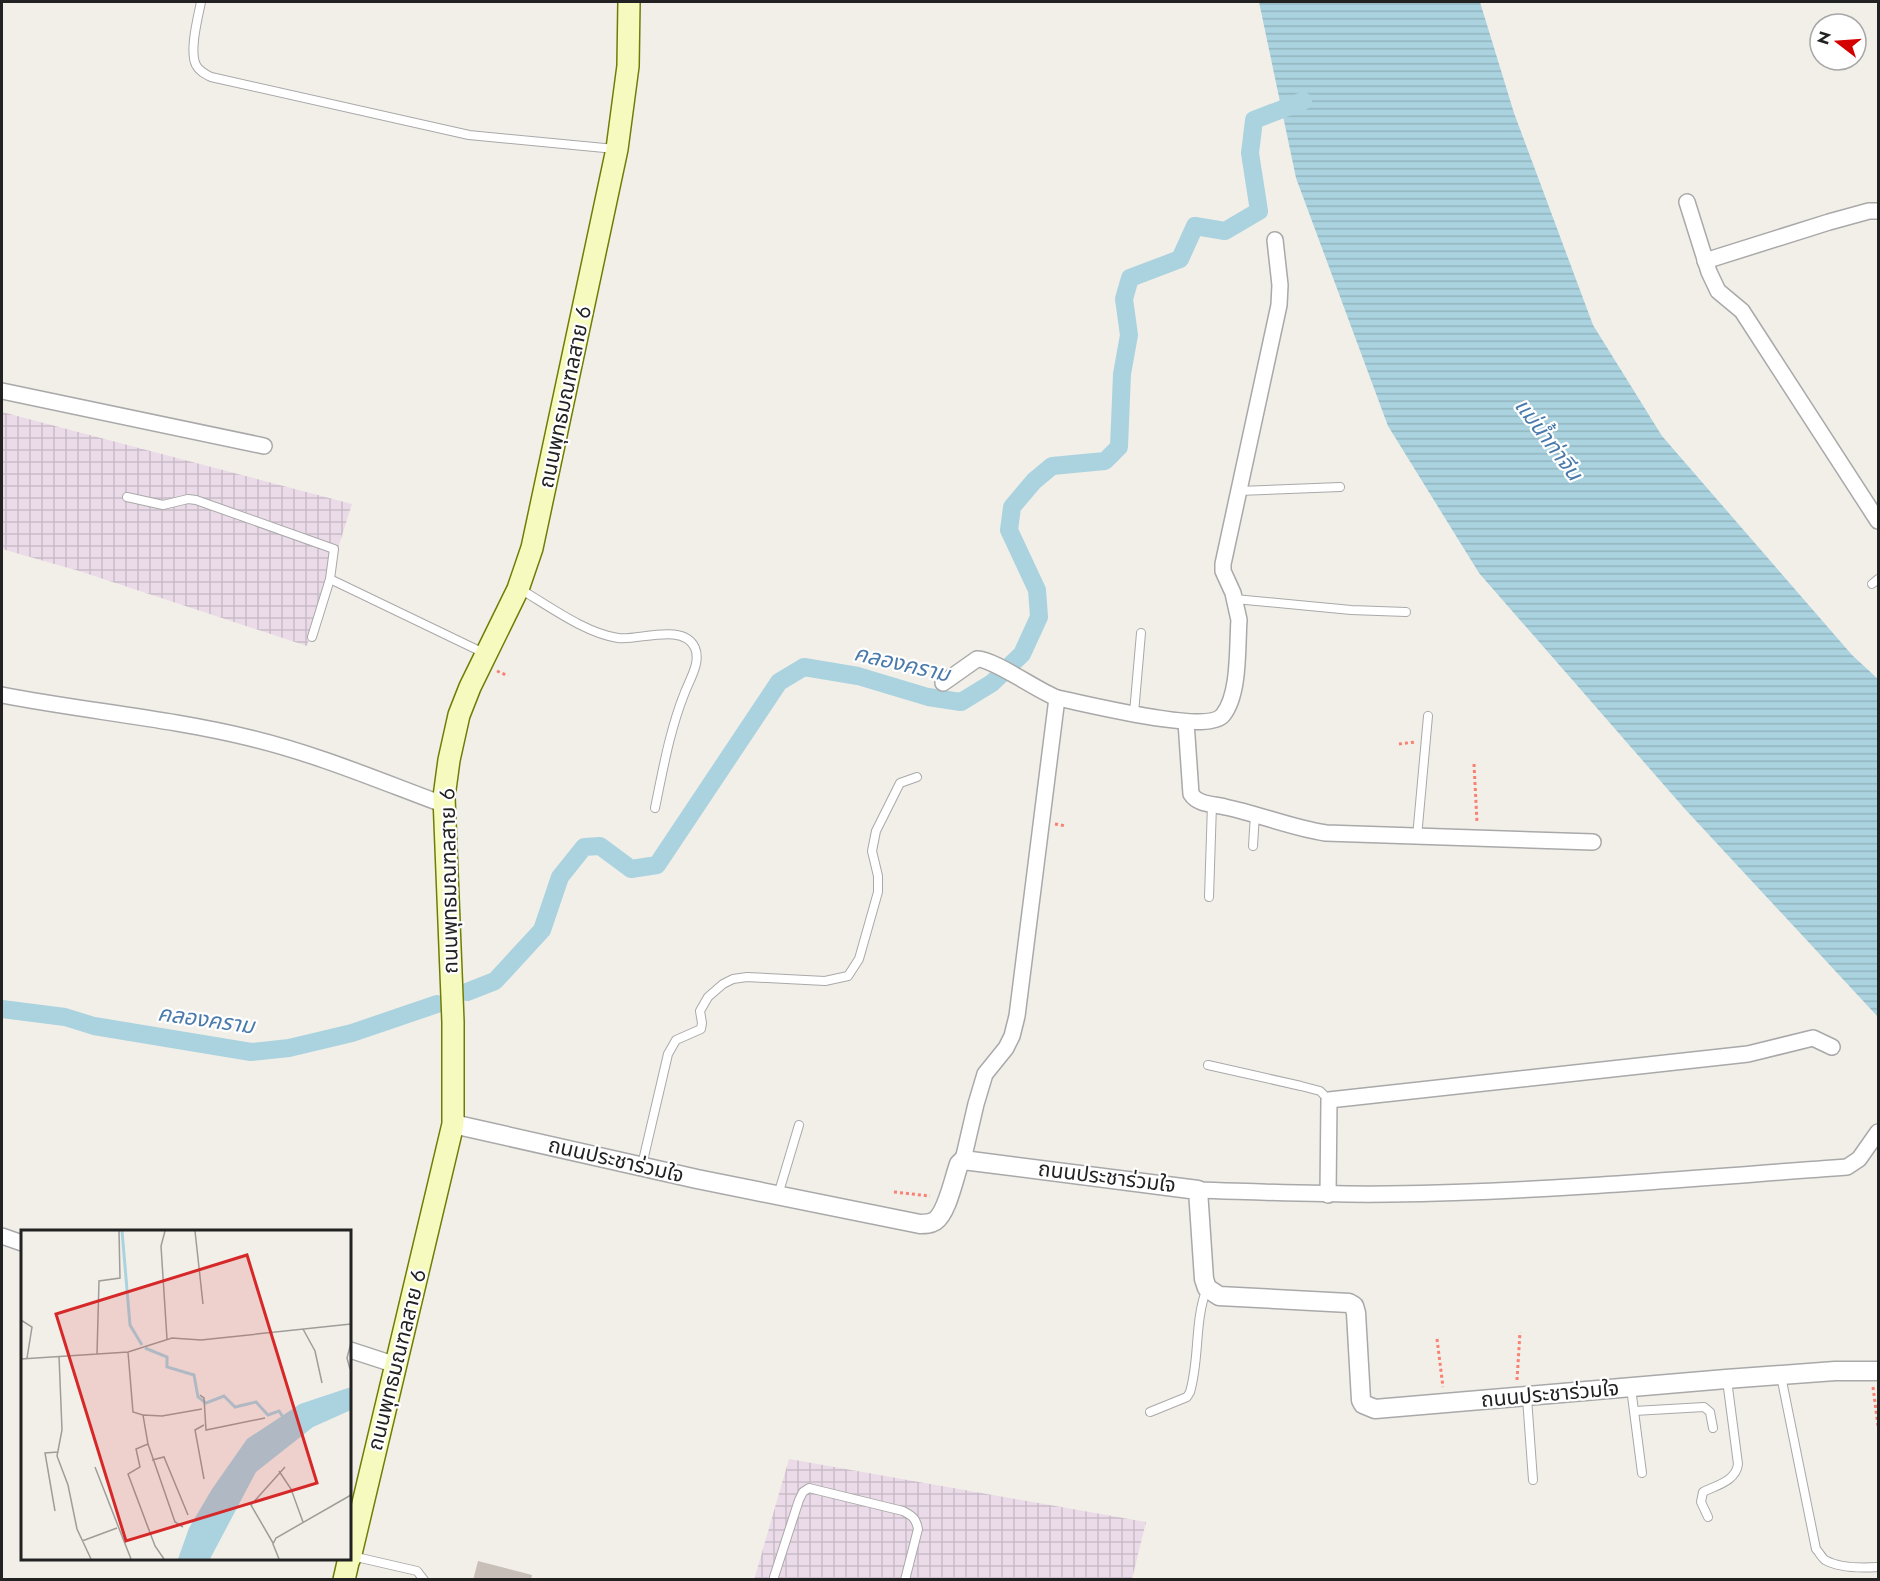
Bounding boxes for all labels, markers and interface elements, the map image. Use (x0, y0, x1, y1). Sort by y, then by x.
north arrow (1808, 12, 1868, 72)
text: N (1811, 28, 1837, 47)
street label: ถนนพุทธมณฑลสาย 6 (531, 303, 599, 491)
water label: แม่น้ำท่าจีน (1507, 391, 1592, 488)
water label: คลองคราม (851, 636, 954, 690)
street label: ถนนพุทธมณฑลสาย 6 (432, 788, 466, 974)
water label: คลองคราม (156, 996, 258, 1042)
street label: ถนนประชาร่วมใจ (545, 1130, 687, 1190)
street label: ถนนประชาร่วมใจ (1036, 1154, 1178, 1200)
inset map (21, 1230, 351, 1560)
street label: ถนนพุทธมณฑลสาย 6 (360, 1266, 434, 1454)
street label: ถนนประชาร่วมใจ (1480, 1373, 1620, 1415)

